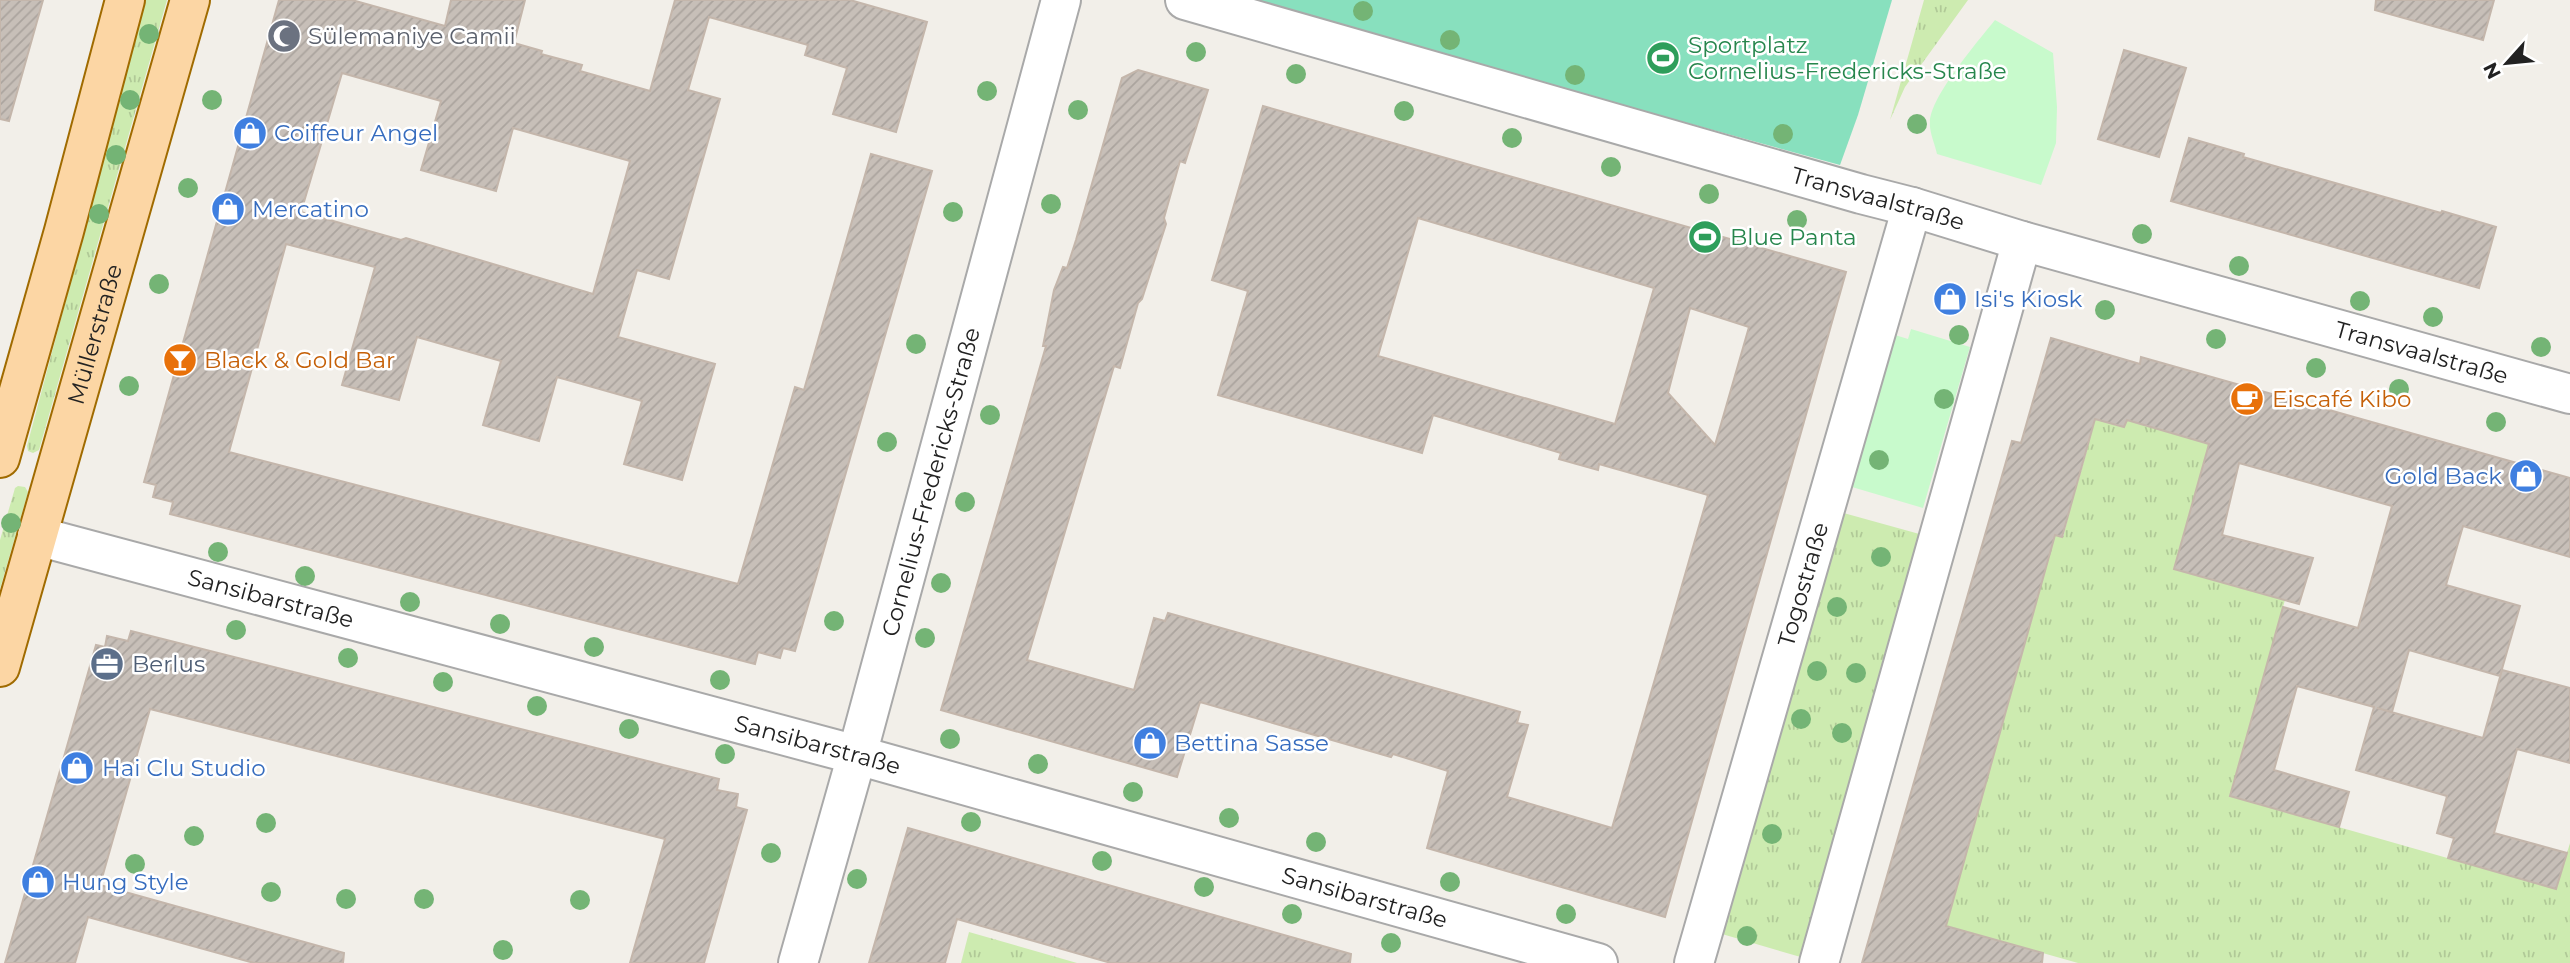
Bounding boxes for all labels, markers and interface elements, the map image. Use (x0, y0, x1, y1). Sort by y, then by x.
mosque icon: Sülemaniye Camii (265, 17, 303, 55)
place label: Sülemaniye Camii (308, 22, 516, 50)
north arrow (2472, 28, 2542, 98)
place label: Sportplatz Cornelius-Fredericks-Straße (1688, 31, 2007, 85)
sports icon: Sportplatz Cornelius-Fredericks-Straße (1644, 39, 1682, 77)
text: N (2479, 58, 2506, 83)
shop icon: Coiffeur Angel (231, 114, 269, 152)
place label: Coiffeur Angel (274, 119, 438, 147)
street label: Transvaalstraße (1788, 161, 1968, 236)
shop icon: Mercatino (209, 190, 247, 228)
place label: Mercatino (252, 195, 369, 223)
sports icon: Blue Panta (1686, 218, 1724, 256)
place label: Blue Panta (1730, 223, 1857, 251)
street label: Müllerstraße (62, 261, 128, 408)
shop icon: Isi's Kiosk (1931, 280, 1969, 318)
place label: Isi's Kiosk (1974, 285, 2082, 313)
street label: Transvaalstraße (2332, 315, 2511, 390)
street label: Cornelius-Fredericks-Straße (876, 324, 986, 640)
bar icon: Black & Gold Bar (161, 341, 199, 379)
place label: Black & Gold Bar (204, 346, 395, 374)
cafe icon: Eiscafé Kibo (2228, 380, 2266, 418)
place label: Eiscafé Kibo (2272, 385, 2411, 413)
shop icon: Gold Back (2507, 457, 2545, 495)
place label: Gold Back (2385, 462, 2502, 490)
street label: Togostraße (1772, 519, 1834, 650)
street label: Sansibarstraße (185, 563, 357, 634)
office icon: Berlus (88, 645, 126, 683)
place label: Berlus (132, 650, 205, 678)
street label: Sansibarstraße (732, 709, 904, 781)
shop icon: Bettina Sasse (1131, 724, 1169, 762)
place label: Bettina Sasse (1174, 729, 1329, 757)
shop icon: Hai Clu Studio (58, 749, 96, 787)
place label: Hai Clu Studio (102, 754, 266, 782)
street label: Sansibarstraße (1279, 861, 1451, 934)
shop icon: Hung Style (19, 863, 57, 901)
place label: Hung Style (62, 868, 189, 896)

